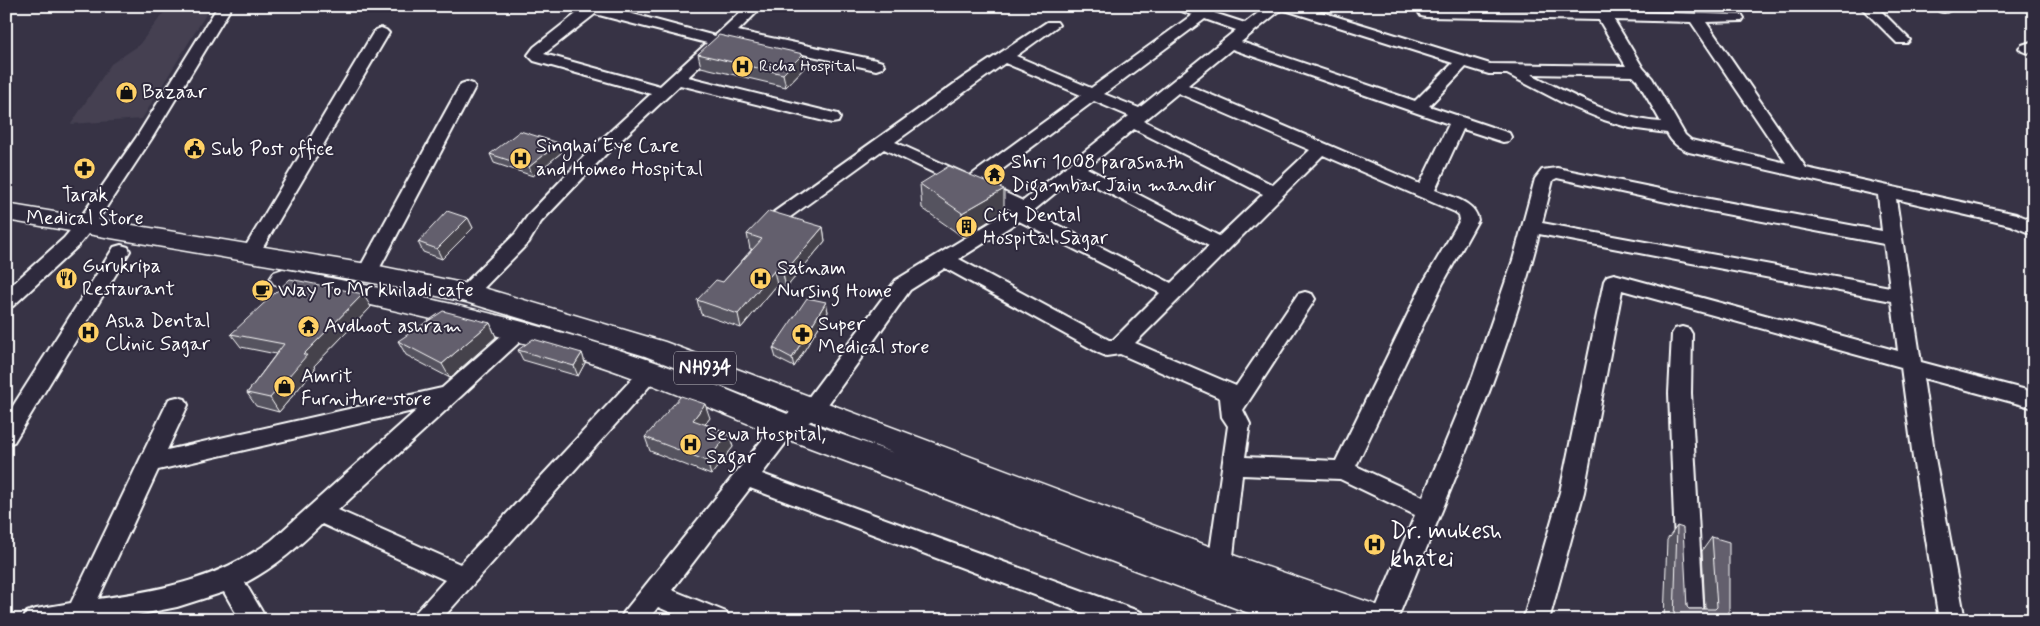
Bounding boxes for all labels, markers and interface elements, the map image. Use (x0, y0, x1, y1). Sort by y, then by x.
hospital icon: Richa Hospital (731, 54, 755, 78)
place label: Richa Hospital (759, 56, 856, 77)
place label: Bazaar (142, 79, 208, 106)
shop icon: Bazaar (114, 80, 138, 104)
place label: Singhai Eye Care and Homeo Hospital (536, 133, 703, 183)
place label: Sub Post office (211, 136, 334, 163)
public building icon: Sub Post office (183, 137, 207, 161)
hospital icon: Singhai Eye Care and Homeo Hospital (508, 146, 532, 170)
place label: Shri 1008 parasnath Digambar Jain mandir (1011, 149, 1217, 201)
pharmacy icon: Tarak Medical Store (73, 157, 97, 181)
temple icon: Shri 1008 parasnath Digambar Jain mandir (983, 162, 1007, 186)
place label: Tarak Medical Store (26, 182, 144, 232)
place label: City Dental Hospital Sagar (983, 202, 1109, 252)
building icon: City Dental Hospital Sagar (955, 214, 979, 238)
place label: Gurukripa Restaurant (82, 253, 175, 303)
place label: Satnam Nursing Home (777, 255, 892, 307)
restaurant icon: Gurukripa Restaurant (54, 266, 78, 290)
hospital icon: Satnam Nursing Home (749, 267, 773, 291)
place label: Way To Mr khiladi cafe (278, 277, 474, 304)
cafe icon: Way To Mr khiladi cafe (250, 278, 274, 302)
place label: Asha Dental Clinic Sagar (105, 308, 211, 358)
place label: Super Medical store (818, 311, 930, 361)
place label: Avdhoot ashram (324, 313, 462, 340)
temple icon: Avdhoot ashram (296, 314, 320, 338)
hospital icon: Asha Dental Clinic Sagar (77, 320, 101, 344)
pharmacy icon: Super Medical store (790, 323, 814, 347)
road number: NH934 (674, 352, 736, 384)
place label: Amrit Furniture store (301, 363, 431, 413)
shop icon: Amrit Furniture store (273, 375, 297, 399)
place label: Sewa Hospital, Sagar (706, 421, 826, 473)
hospital icon: Sewa Hospital, Sagar (678, 433, 702, 457)
place label: Dr. mukesh khatei (1390, 516, 1502, 575)
hospital icon: Dr. mukesh khatei (1362, 533, 1386, 557)

